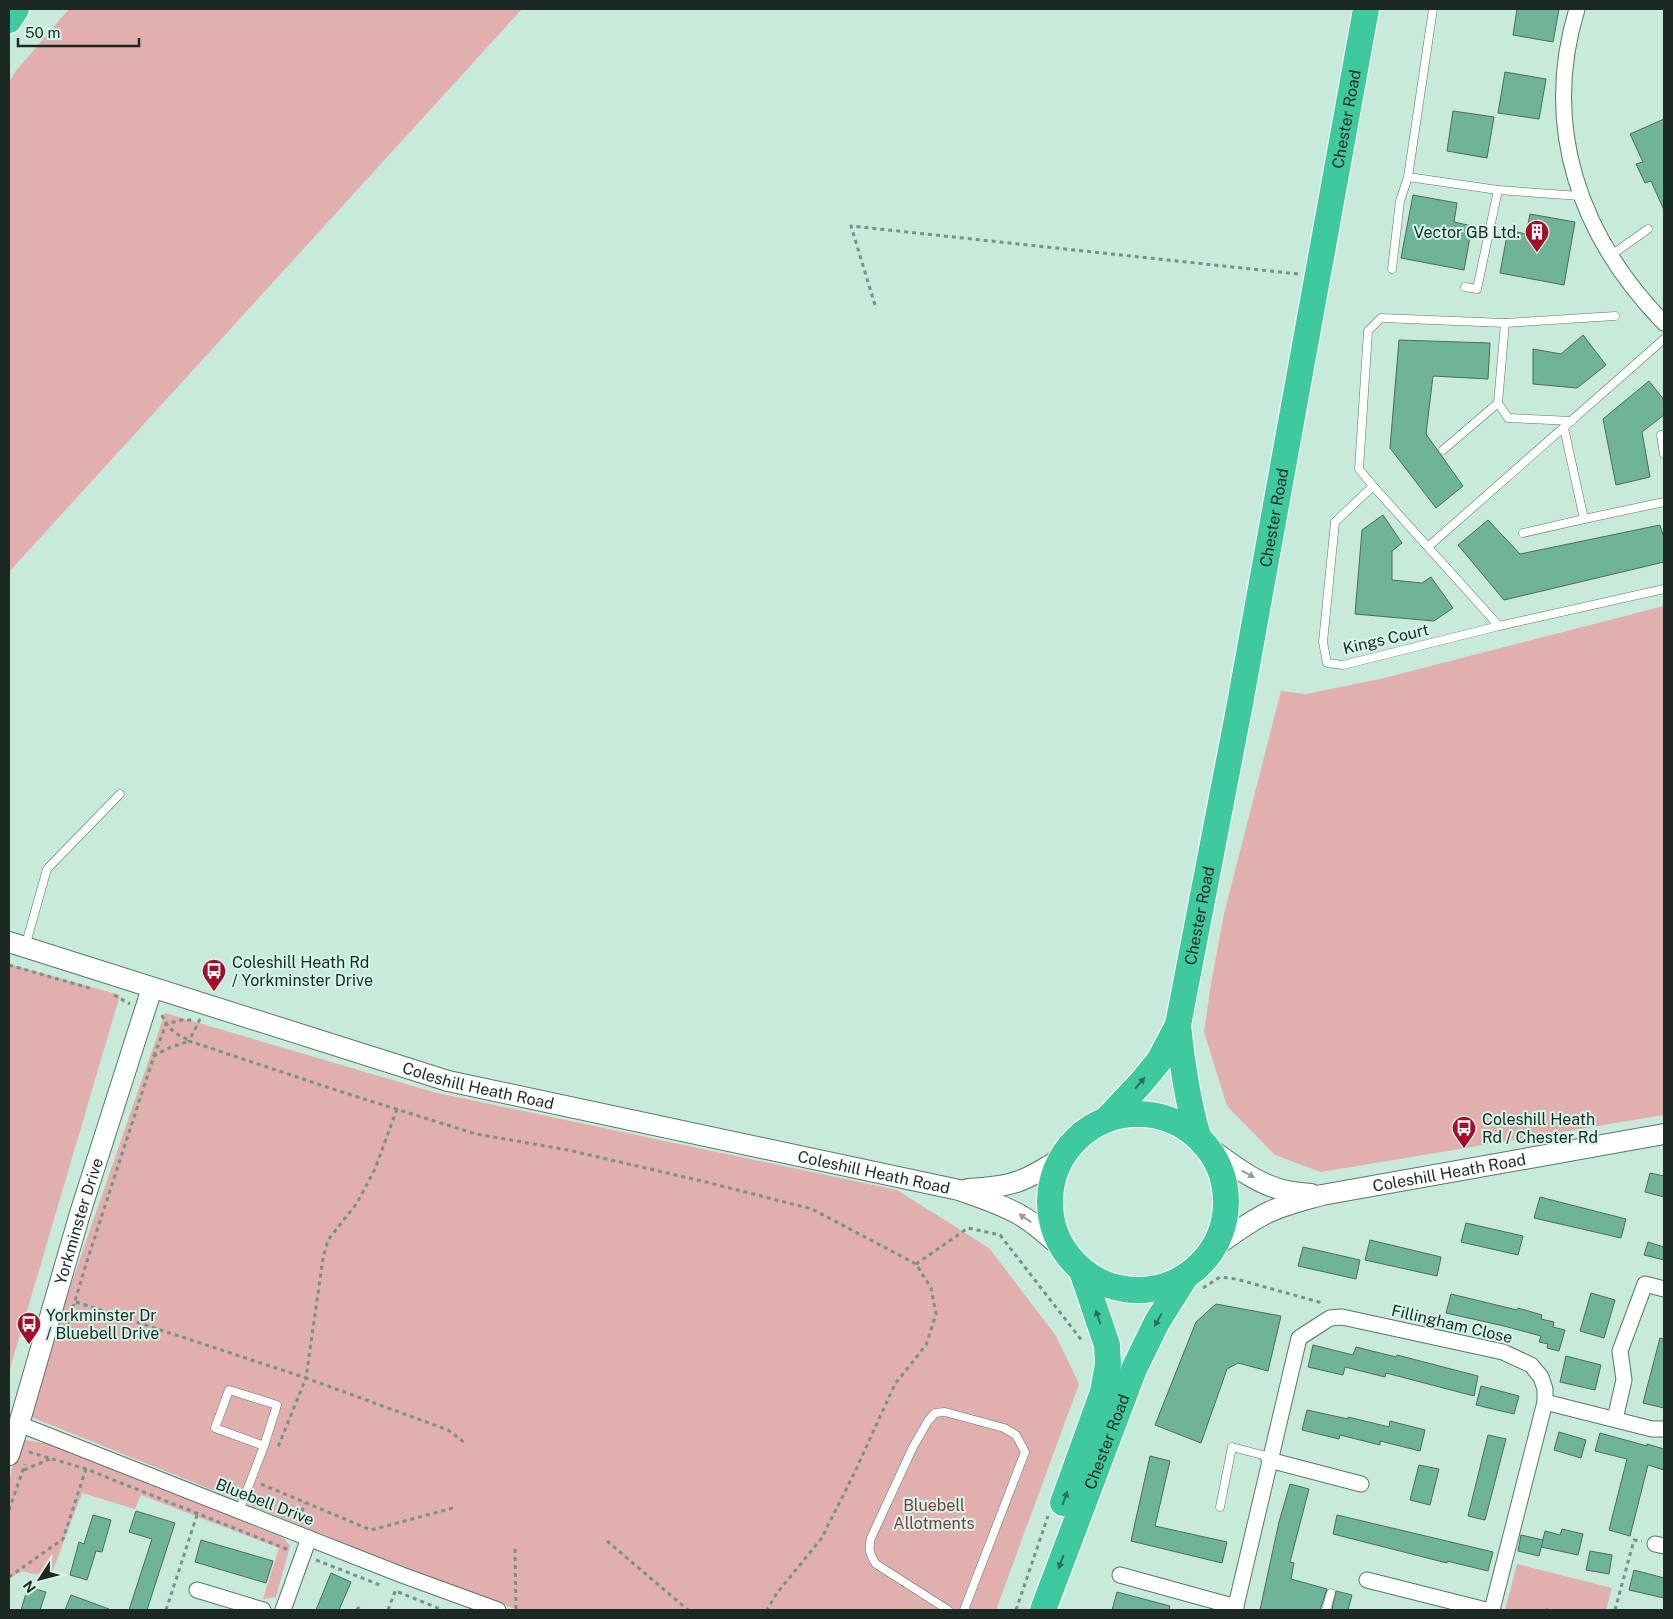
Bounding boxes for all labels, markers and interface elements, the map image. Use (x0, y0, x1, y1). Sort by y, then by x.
scale bar (18, 15, 139, 47)
text: 50 m (25, 24, 60, 41)
street label: Chester Road (1328, 68, 1364, 170)
building icon: Vector GB Ltd. (1524, 219, 1550, 253)
place label: Vector GB Ltd. (1413, 223, 1520, 242)
street label: Chester Road (1255, 467, 1292, 569)
street label: Kings Court (1341, 620, 1431, 658)
street label: Chester Road (1180, 865, 1218, 967)
place label: Coleshill Heath Rd / Yorkminster Drive (232, 953, 373, 990)
bus stop icon: Coleshill Heath Rd / Yorkminster Drive (201, 958, 227, 992)
street label: Coleshill Heath Road (400, 1058, 556, 1113)
one-way arrow (1134, 1078, 1146, 1090)
place label: Coleshill Heath Rd / Chester Rd (1482, 1110, 1598, 1147)
bus stop icon: Coleshill Heath Rd / Chester Rd (1451, 1115, 1477, 1149)
street label: Coleshill Heath Road (796, 1146, 952, 1197)
street label: Coleshill Heath Road (1371, 1149, 1527, 1195)
street label: Yorkminster Drive (50, 1155, 107, 1287)
one-way arrow (1241, 1170, 1255, 1179)
one-way arrow (1018, 1214, 1031, 1223)
street label: Fillingham Close (1390, 1301, 1514, 1347)
place label: Yorkminster Dr / Bluebell Drive (46, 1306, 159, 1343)
one-way arrow (1094, 1309, 1101, 1324)
bus stop icon: Yorkminster Dr / Bluebell Drive (16, 1311, 42, 1345)
one-way arrow (1154, 1314, 1163, 1327)
street label: Chester Road (1080, 1391, 1133, 1492)
street label: Bluebell Drive (213, 1475, 317, 1529)
one-way arrow (1062, 1491, 1069, 1506)
park label: Bluebell Allotments (893, 1496, 975, 1533)
north arrow (15, 1554, 65, 1604)
one-way arrow (1057, 1555, 1065, 1570)
text: N (20, 1578, 39, 1596)

